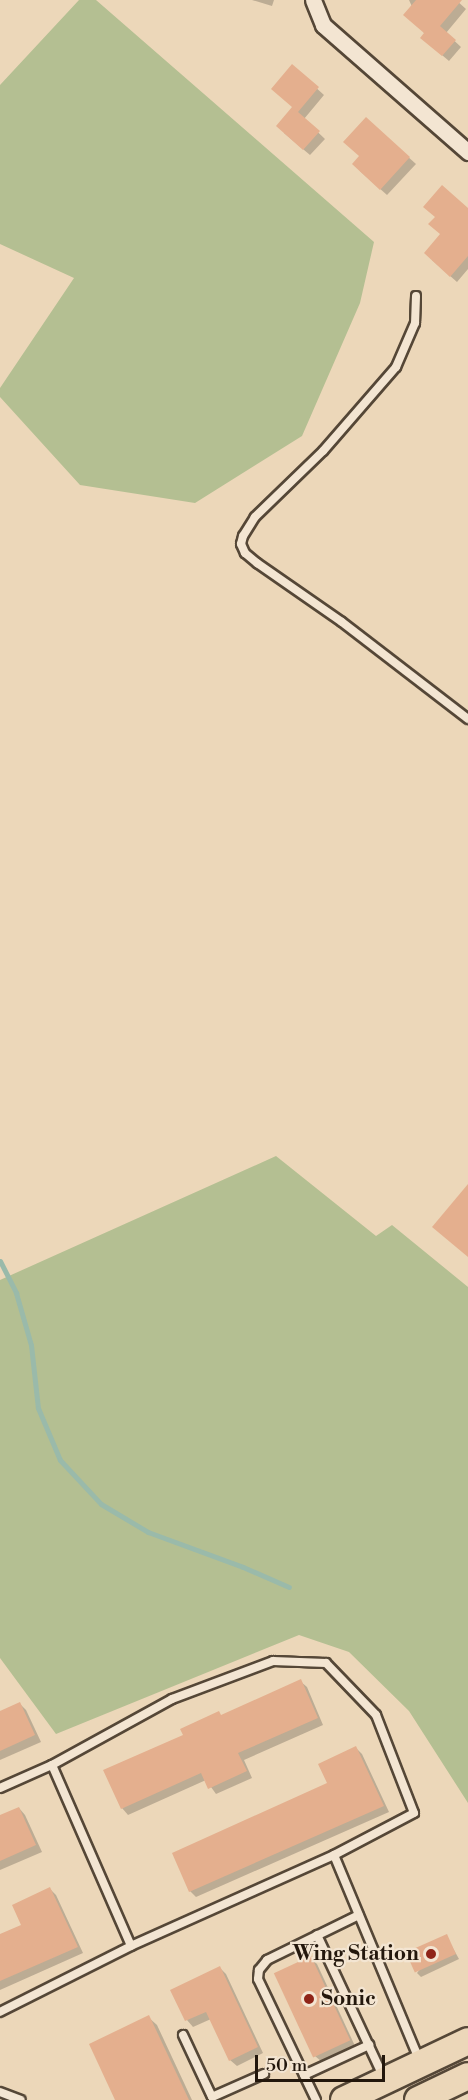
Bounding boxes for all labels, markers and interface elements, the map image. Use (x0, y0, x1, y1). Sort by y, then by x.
place label: Wing Station (293, 1941, 419, 1967)
marker: Wing Station (424, 1947, 438, 1961)
place label: Sonic (321, 1986, 376, 2012)
marker: Sonic (302, 1992, 316, 2006)
scale bar (258, 2043, 388, 2081)
text: 50 m (266, 2054, 307, 2077)

